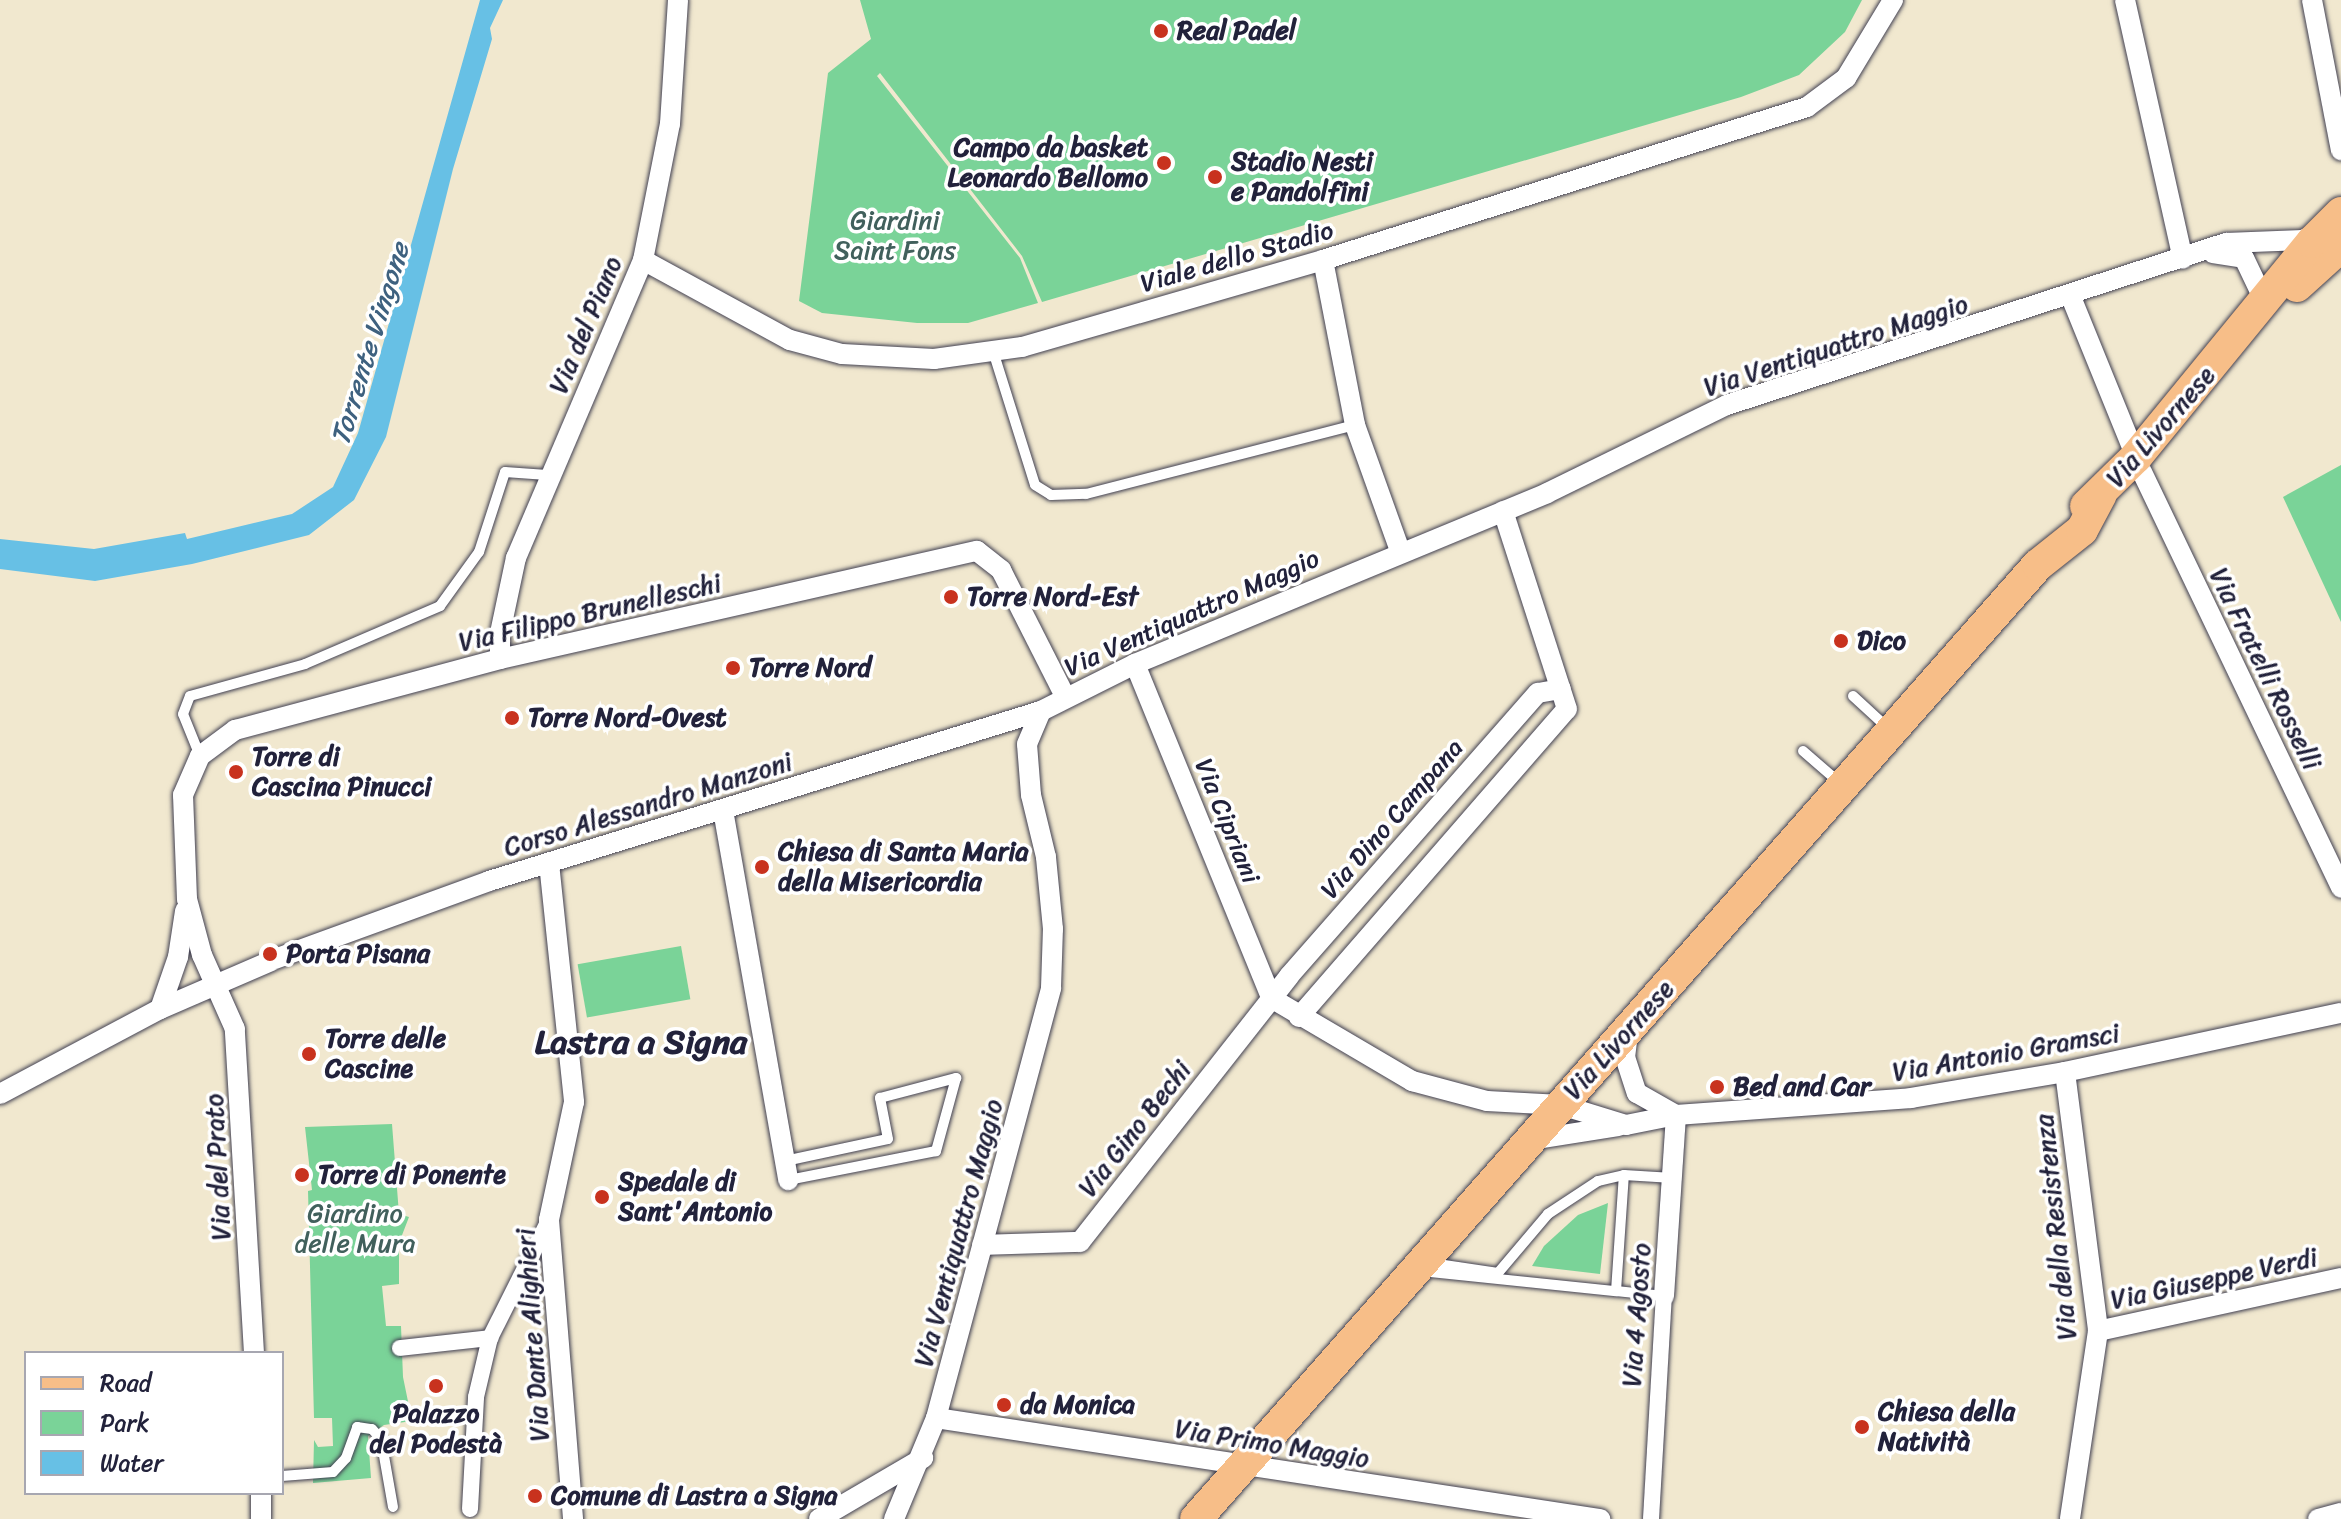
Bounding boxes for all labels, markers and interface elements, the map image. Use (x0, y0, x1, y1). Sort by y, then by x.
place label: Real Padel (1177, 15, 1297, 47)
marker: Real Padel (1152, 22, 1170, 40)
place label: Campo da basket Leonardo Bellomo (947, 132, 1148, 194)
place label: Stadio Nesti e Pandolfini (1231, 146, 1374, 208)
marker: Campo da basket Leonardo Bellomo (1155, 154, 1173, 172)
marker: Stadio Nesti e Pandolfini (1206, 168, 1224, 186)
park label: Giardini Saint Fons (834, 205, 956, 266)
street label: Viale dello Stadio (1137, 215, 1337, 299)
water label: Torrente Vingone (323, 239, 417, 449)
street label: Via del Piano (543, 251, 629, 399)
street label: Via Ventiquattro Maggio (1701, 289, 1971, 403)
street label: Via Livornese (2100, 360, 2222, 494)
street label: Via Ventiquattro Maggio (1060, 543, 1324, 683)
street label: Via Fratelli Rosselli (2202, 562, 2328, 776)
street label: Via Filippo Brunelleschi (456, 568, 724, 658)
place label: Torre Nord-Est (967, 581, 1138, 613)
marker: Torre Nord-Est (942, 588, 960, 606)
place label: Dico (1857, 625, 1906, 657)
marker: Dico (1832, 632, 1850, 650)
place label: Torre Nord (749, 652, 871, 684)
marker: Torre Nord (724, 659, 742, 677)
place label: Torre Nord-Ovest (528, 702, 728, 734)
marker: Torre Nord-Ovest (503, 709, 521, 727)
street label: Via Dino Campana (1314, 732, 1470, 906)
place label: Torre di Cascina Pinucci (252, 741, 431, 802)
street label: Corso Alessandro Manzoni (501, 746, 795, 864)
street label: Via Cipriani (1188, 754, 1266, 888)
marker: Torre di Cascina Pinucci (227, 763, 245, 781)
place label: Chiesa di Santa Maria della Misericordia (778, 836, 1028, 898)
marker: Chiesa di Santa Maria della Misericordia (753, 858, 771, 876)
place label: Porta Pisana (286, 938, 432, 970)
marker: Porta Pisana (261, 945, 279, 963)
street label: Via Livornese (1557, 974, 1681, 1106)
street label: Via Antonio Gramsci (1890, 1018, 2122, 1088)
place label: Torre delle Cascine (325, 1023, 447, 1084)
district label: Lastra a Signa (535, 1023, 747, 1063)
marker: Torre delle Cascine (300, 1045, 318, 1063)
street label: Via Gino Bechi (1072, 1055, 1198, 1203)
place label: Bed and Car (1733, 1071, 1871, 1103)
marker: Bed and Car (1708, 1078, 1726, 1096)
street label: Via del Prato (199, 1092, 237, 1242)
street label: Via Ventiquattro Maggio (908, 1097, 1010, 1369)
street label: Via della Resistenza (2029, 1113, 2083, 1341)
place label: Torre di Ponente (318, 1159, 506, 1191)
marker: Torre di Ponente (293, 1166, 311, 1184)
place label: Spedale di Sant'Antonio (618, 1166, 772, 1228)
marker: Spedale di Sant'Antonio (593, 1188, 611, 1206)
park label: Giardino delle Mura (295, 1198, 415, 1260)
street label: Via Dante Alighieri (510, 1228, 556, 1442)
street label: Via 4 Agosto (1616, 1242, 1658, 1388)
street label: Via Giuseppe Verdi (2108, 1242, 2320, 1316)
legend (24, 1351, 284, 1495)
text: Road (100, 1362, 151, 1404)
marker: Palazzo del Podestà (427, 1377, 445, 1395)
place label: da Monica (1020, 1389, 1135, 1421)
marker: da Monica (995, 1396, 1013, 1414)
place label: Chiesa della Natività (1878, 1396, 2015, 1458)
place label: Palazzo del Podestà (370, 1398, 502, 1460)
text: Park (100, 1402, 149, 1444)
street label: Via Primo Maggio (1172, 1413, 1372, 1475)
marker: Chiesa della Natività (1853, 1418, 1871, 1436)
text: Water (100, 1442, 163, 1484)
place label: Comune di Lastra a Signa (551, 1480, 838, 1512)
marker: Comune di Lastra a Signa (526, 1487, 544, 1505)

